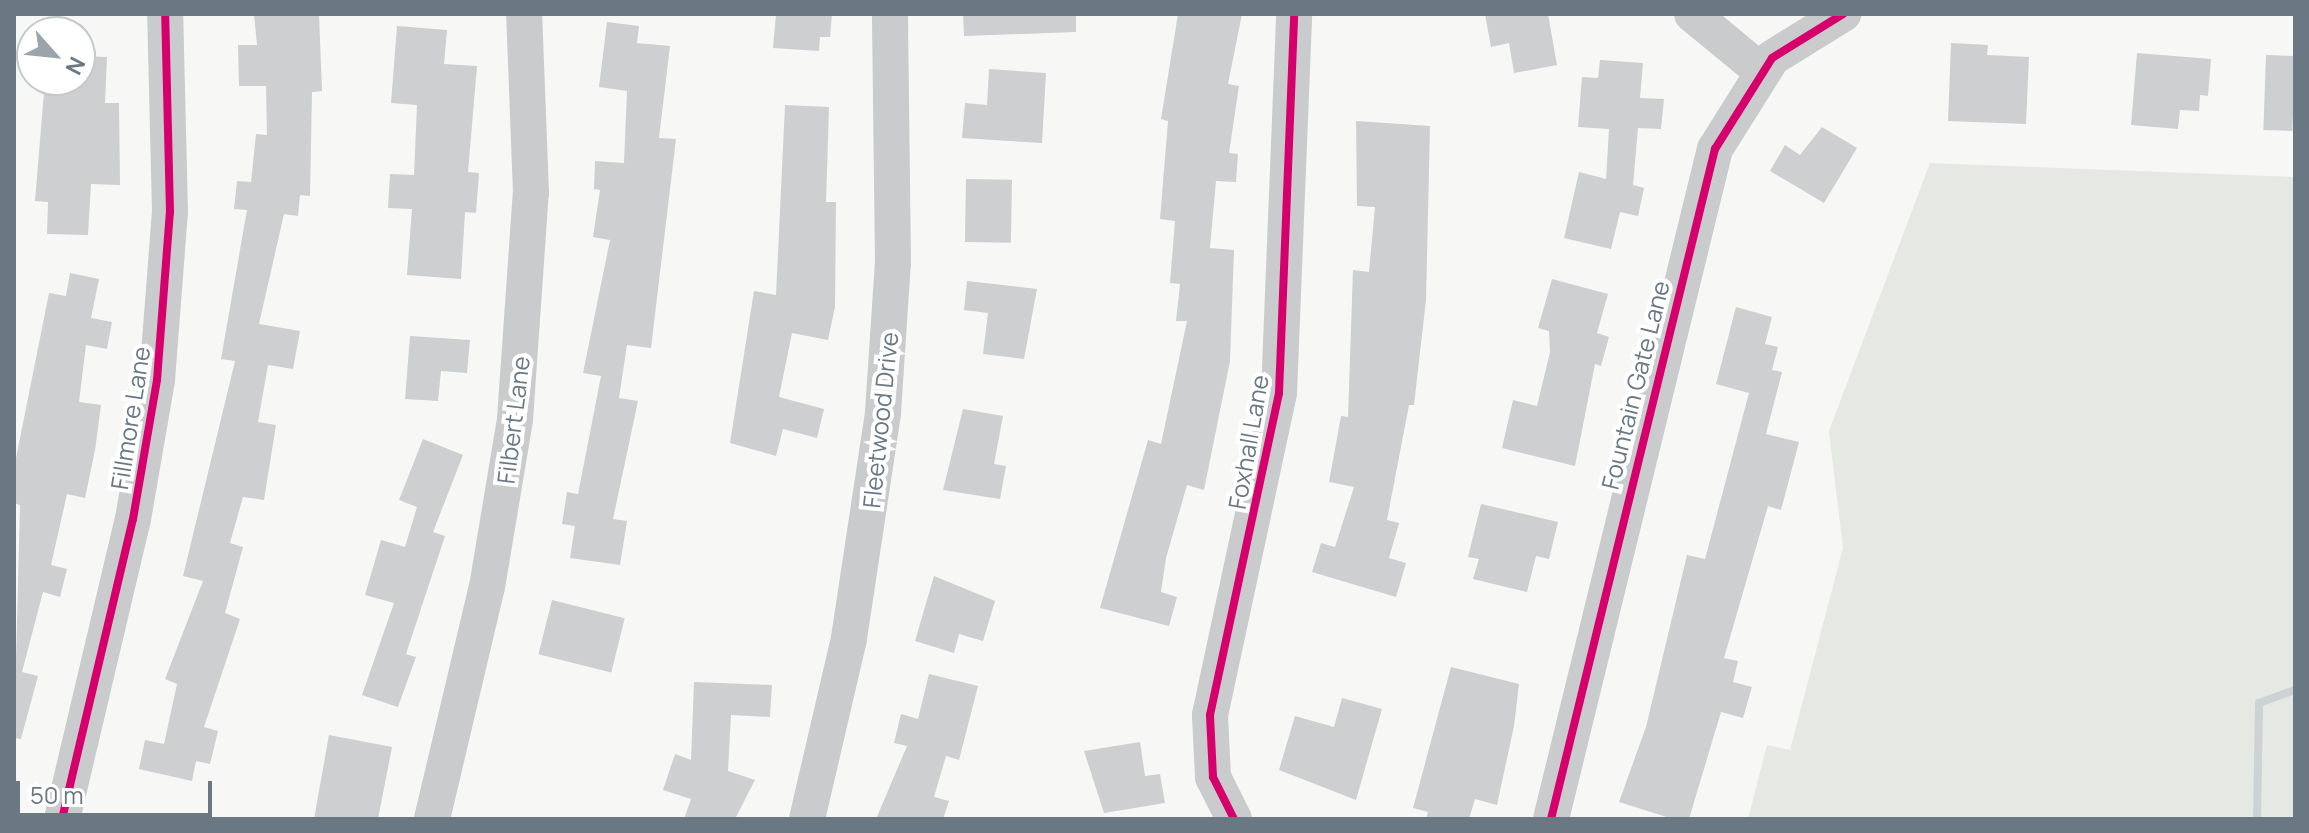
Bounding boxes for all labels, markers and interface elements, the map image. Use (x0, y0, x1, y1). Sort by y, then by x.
north arrow (16, 16, 96, 96)
text: N (59, 52, 93, 80)
street label: Fountain Gate Lane (1595, 278, 1675, 492)
street label: Fleetwood Drive (856, 331, 904, 509)
street label: Fillmore Lane (104, 344, 156, 492)
street label: Filbert Lane (491, 355, 535, 485)
street label: Foxhall Lane (1222, 373, 1274, 511)
scale bar (20, 765, 216, 815)
text: 50 m (30, 778, 84, 811)

